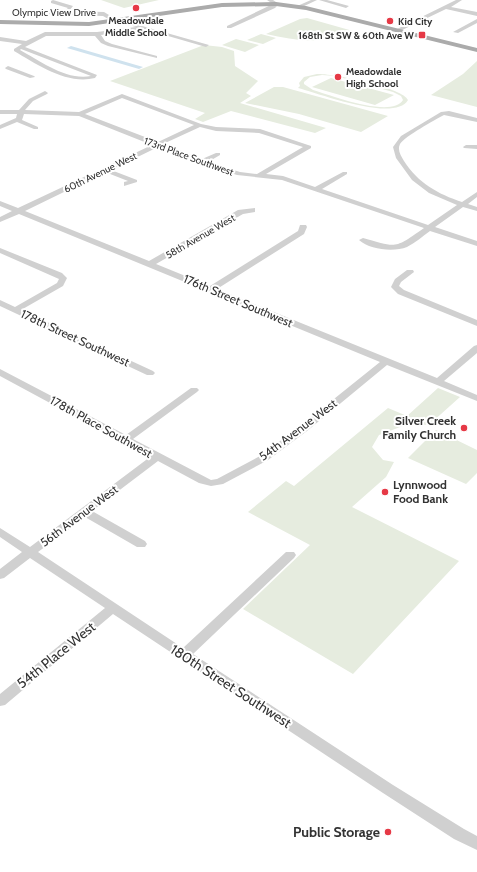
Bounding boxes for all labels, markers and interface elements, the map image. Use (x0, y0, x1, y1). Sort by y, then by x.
marker: Meadowdale Middle School (131, 3, 141, 13)
street label: Olympic View Drive (12, 6, 96, 19)
place label: Meadowdale Middle School (105, 14, 167, 39)
place label: Kid City (398, 15, 433, 28)
marker: Kid City (385, 16, 395, 26)
place label: 168th St SW & 60th Ave W (298, 29, 414, 42)
marker: 168th St SW & 60th Ave W (417, 30, 427, 40)
place label: Meadowdale High School (346, 65, 401, 90)
marker: Meadowdale High School (333, 72, 343, 82)
street label: 173rd Place Southwest (142, 134, 236, 179)
street label: 60th Avenue West (62, 149, 139, 196)
street label: 58th Avenue West (163, 211, 238, 262)
street label: 176th Street Southwest (181, 271, 295, 330)
street label: 178th Street Southwest (18, 306, 132, 369)
street label: 178th Place Southwest (48, 392, 155, 461)
street label: 54th Avenue West (256, 395, 340, 464)
place label: Silver Creek Family Church (382, 413, 456, 442)
marker: Silver Creek Family Church (459, 423, 469, 433)
place label: Lynnwood Food Bank (393, 477, 448, 506)
street label: 56th Avenue West (37, 482, 120, 550)
marker: Lynnwood Food Bank (380, 487, 390, 497)
street label: 54th Place West (13, 618, 99, 692)
street label: 180th Street Southwest (167, 640, 295, 732)
place label: Public Storage (293, 823, 380, 841)
marker: Public Storage (383, 827, 393, 837)

